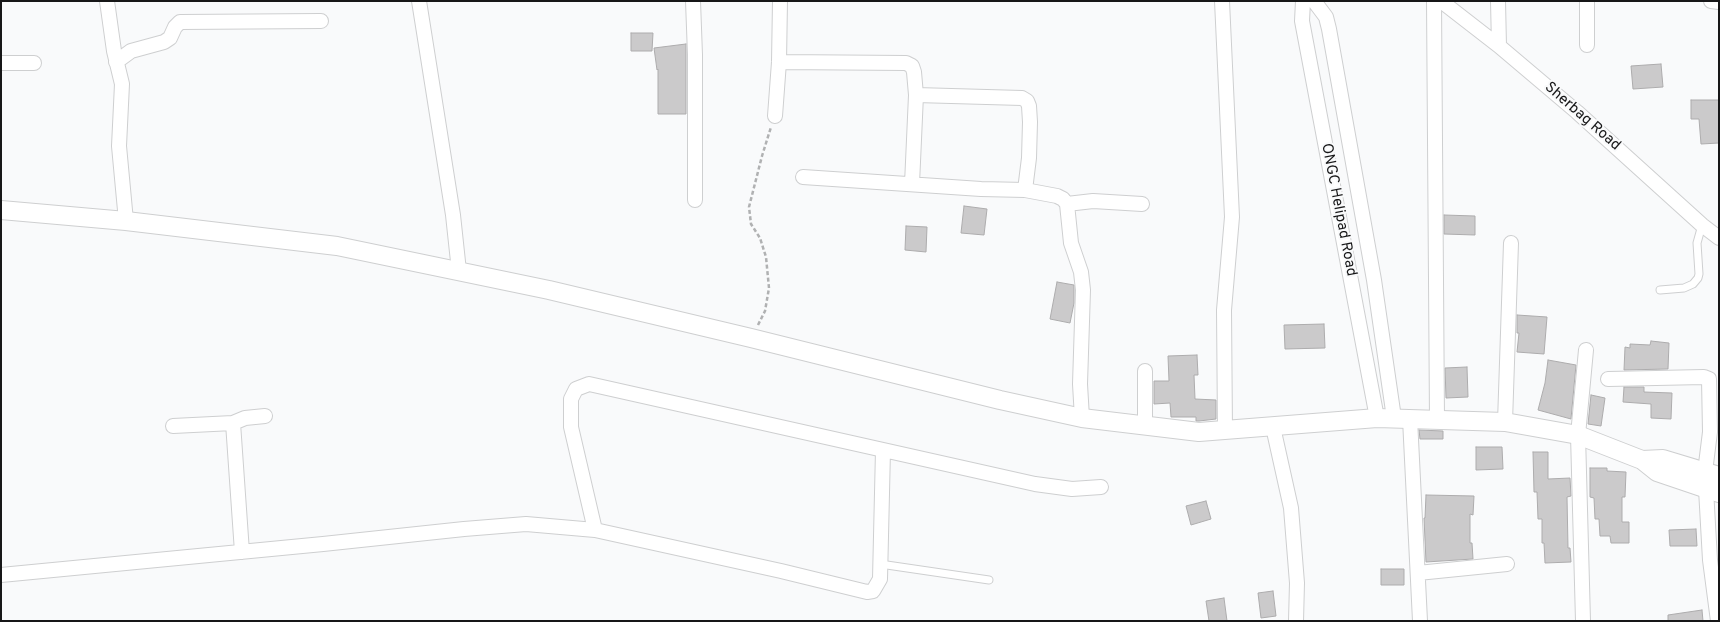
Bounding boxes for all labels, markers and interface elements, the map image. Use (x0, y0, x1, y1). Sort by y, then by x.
street label: Sherbag Road (1540, 79, 1624, 155)
street label: ONGC Helipad Road (1316, 142, 1360, 278)

